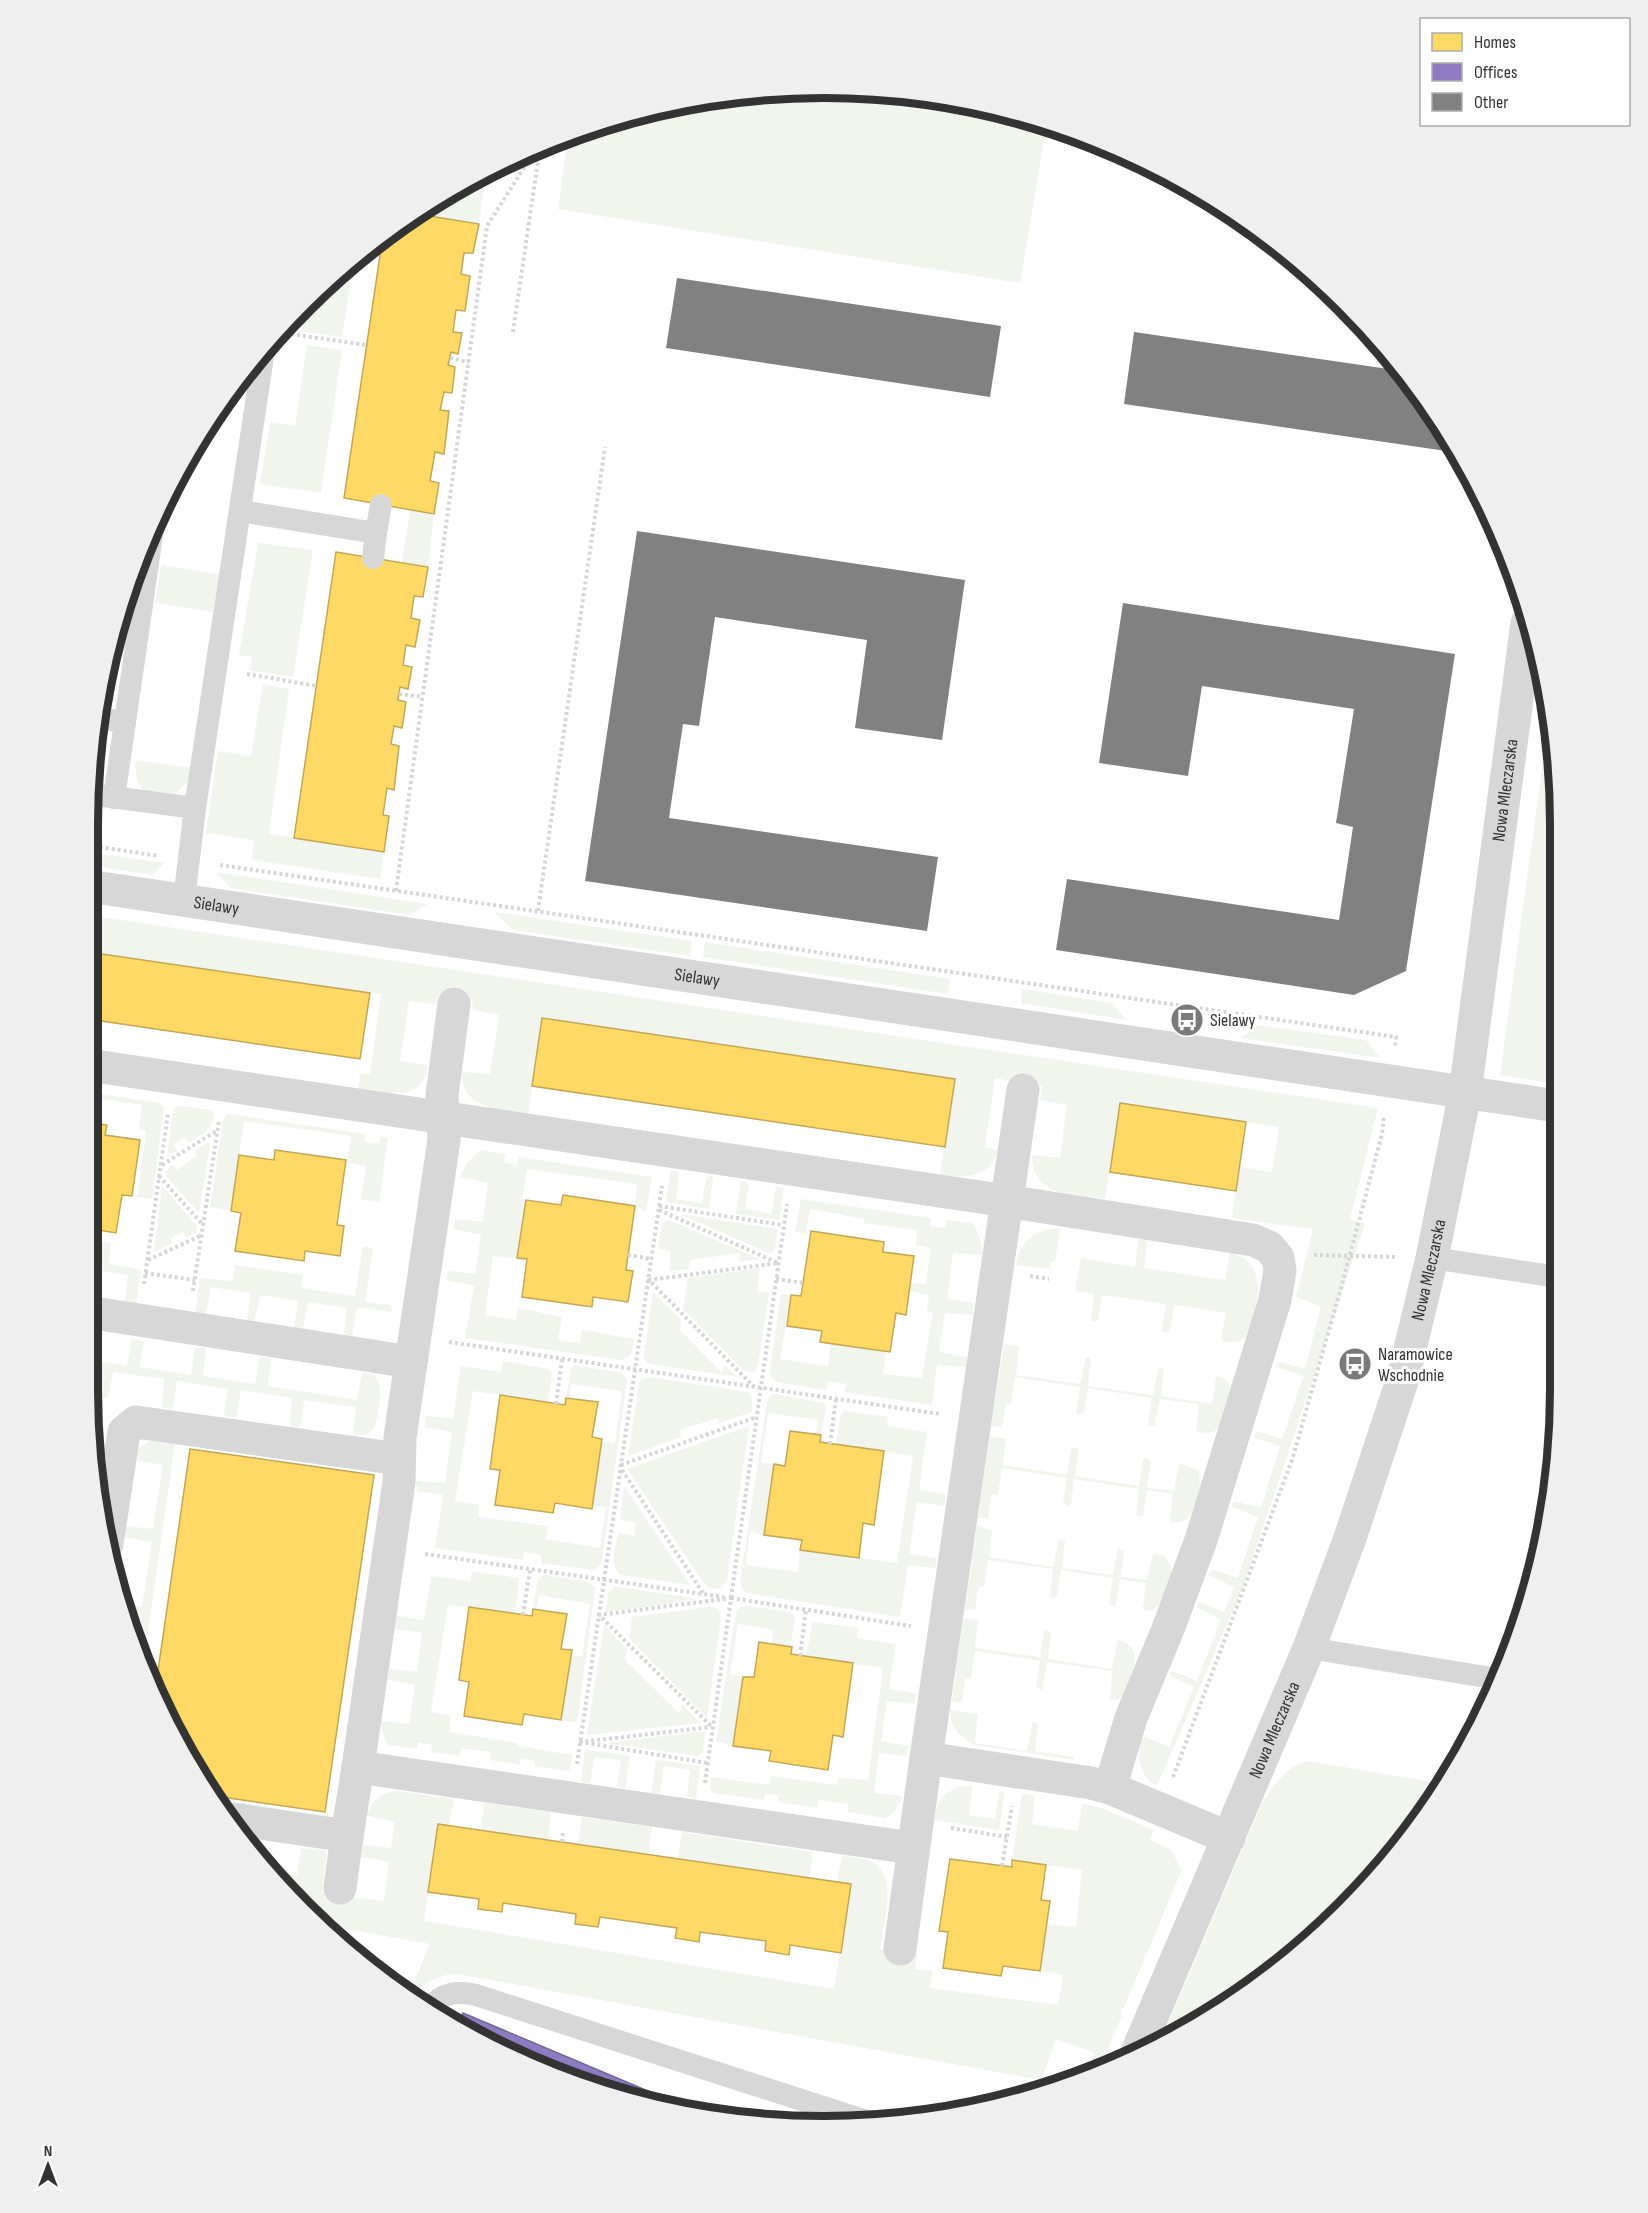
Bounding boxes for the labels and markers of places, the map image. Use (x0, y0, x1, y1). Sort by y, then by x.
bus stop icon: Sielawy (1169, 1002, 1205, 1038)
place label: Sielawy (1210, 1010, 1256, 1031)
place label: Naramowice Wschodnie (1378, 1344, 1453, 1386)
bus stop icon: Naramowice Wschodnie (1337, 1346, 1373, 1382)

